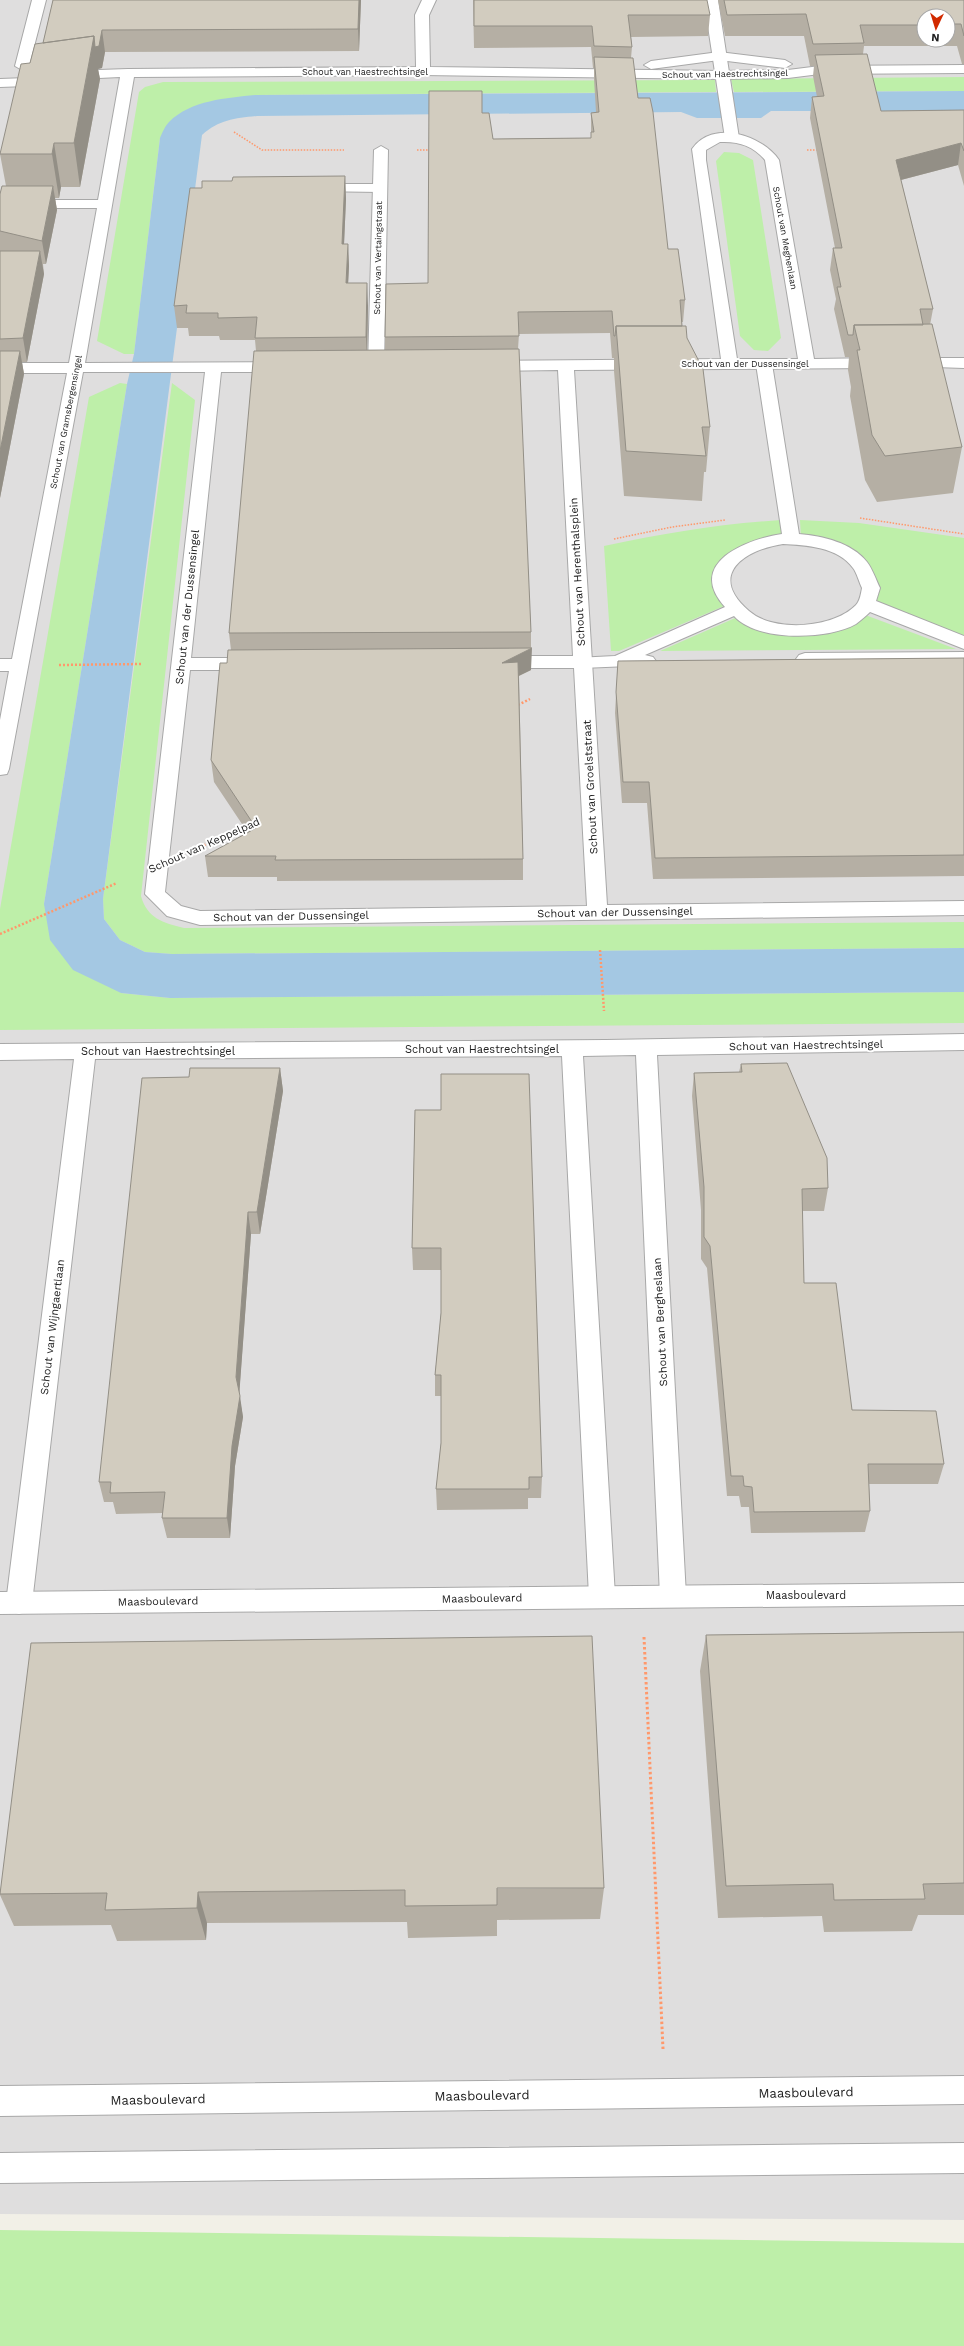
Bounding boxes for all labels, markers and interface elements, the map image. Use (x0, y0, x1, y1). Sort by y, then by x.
north arrow (916, 8, 956, 48)
text: N (931, 31, 940, 44)
street label: Schout van Haestrechtsingel (302, 67, 428, 77)
street label: Schout van Haestrechtsingel (662, 68, 788, 80)
street label: Schout van Meghenlaan (771, 186, 799, 290)
street label: Schout van Vertaingstraat (372, 201, 384, 315)
street label: Schout van Gramsbergensingel (48, 354, 84, 490)
street label: Schout van der Dussensingel (681, 359, 809, 369)
street label: Schout van Herenthalsplein (567, 497, 588, 647)
street label: Schout van der Dussensingel (173, 528, 202, 685)
street label: Schout van Groelststraat (580, 719, 601, 854)
street label: Schout van Keppelpad (147, 815, 262, 876)
street label: Schout van der Dussensingel (537, 905, 694, 920)
street label: Schout van der Dussensingel (213, 909, 370, 924)
street label: Schout van Haestrechtsingel (729, 1038, 884, 1053)
street label: Schout van Haestrechtsingel (405, 1043, 560, 1056)
street label: Schout van Haestrechtsingel (81, 1045, 236, 1058)
street label: Schout van Bergheslaan (651, 1257, 670, 1387)
street label: Schout van Wijngaertlaan (38, 1258, 67, 1396)
street label: Maasboulevard (766, 1589, 846, 1602)
street label: Maasboulevard (442, 1591, 522, 1606)
street label: Maasboulevard (118, 1594, 198, 1609)
street label: Maasboulevard (758, 2084, 854, 2101)
street label: Maasboulevard (434, 2087, 530, 2104)
street label: Maasboulevard (110, 2091, 206, 2108)

